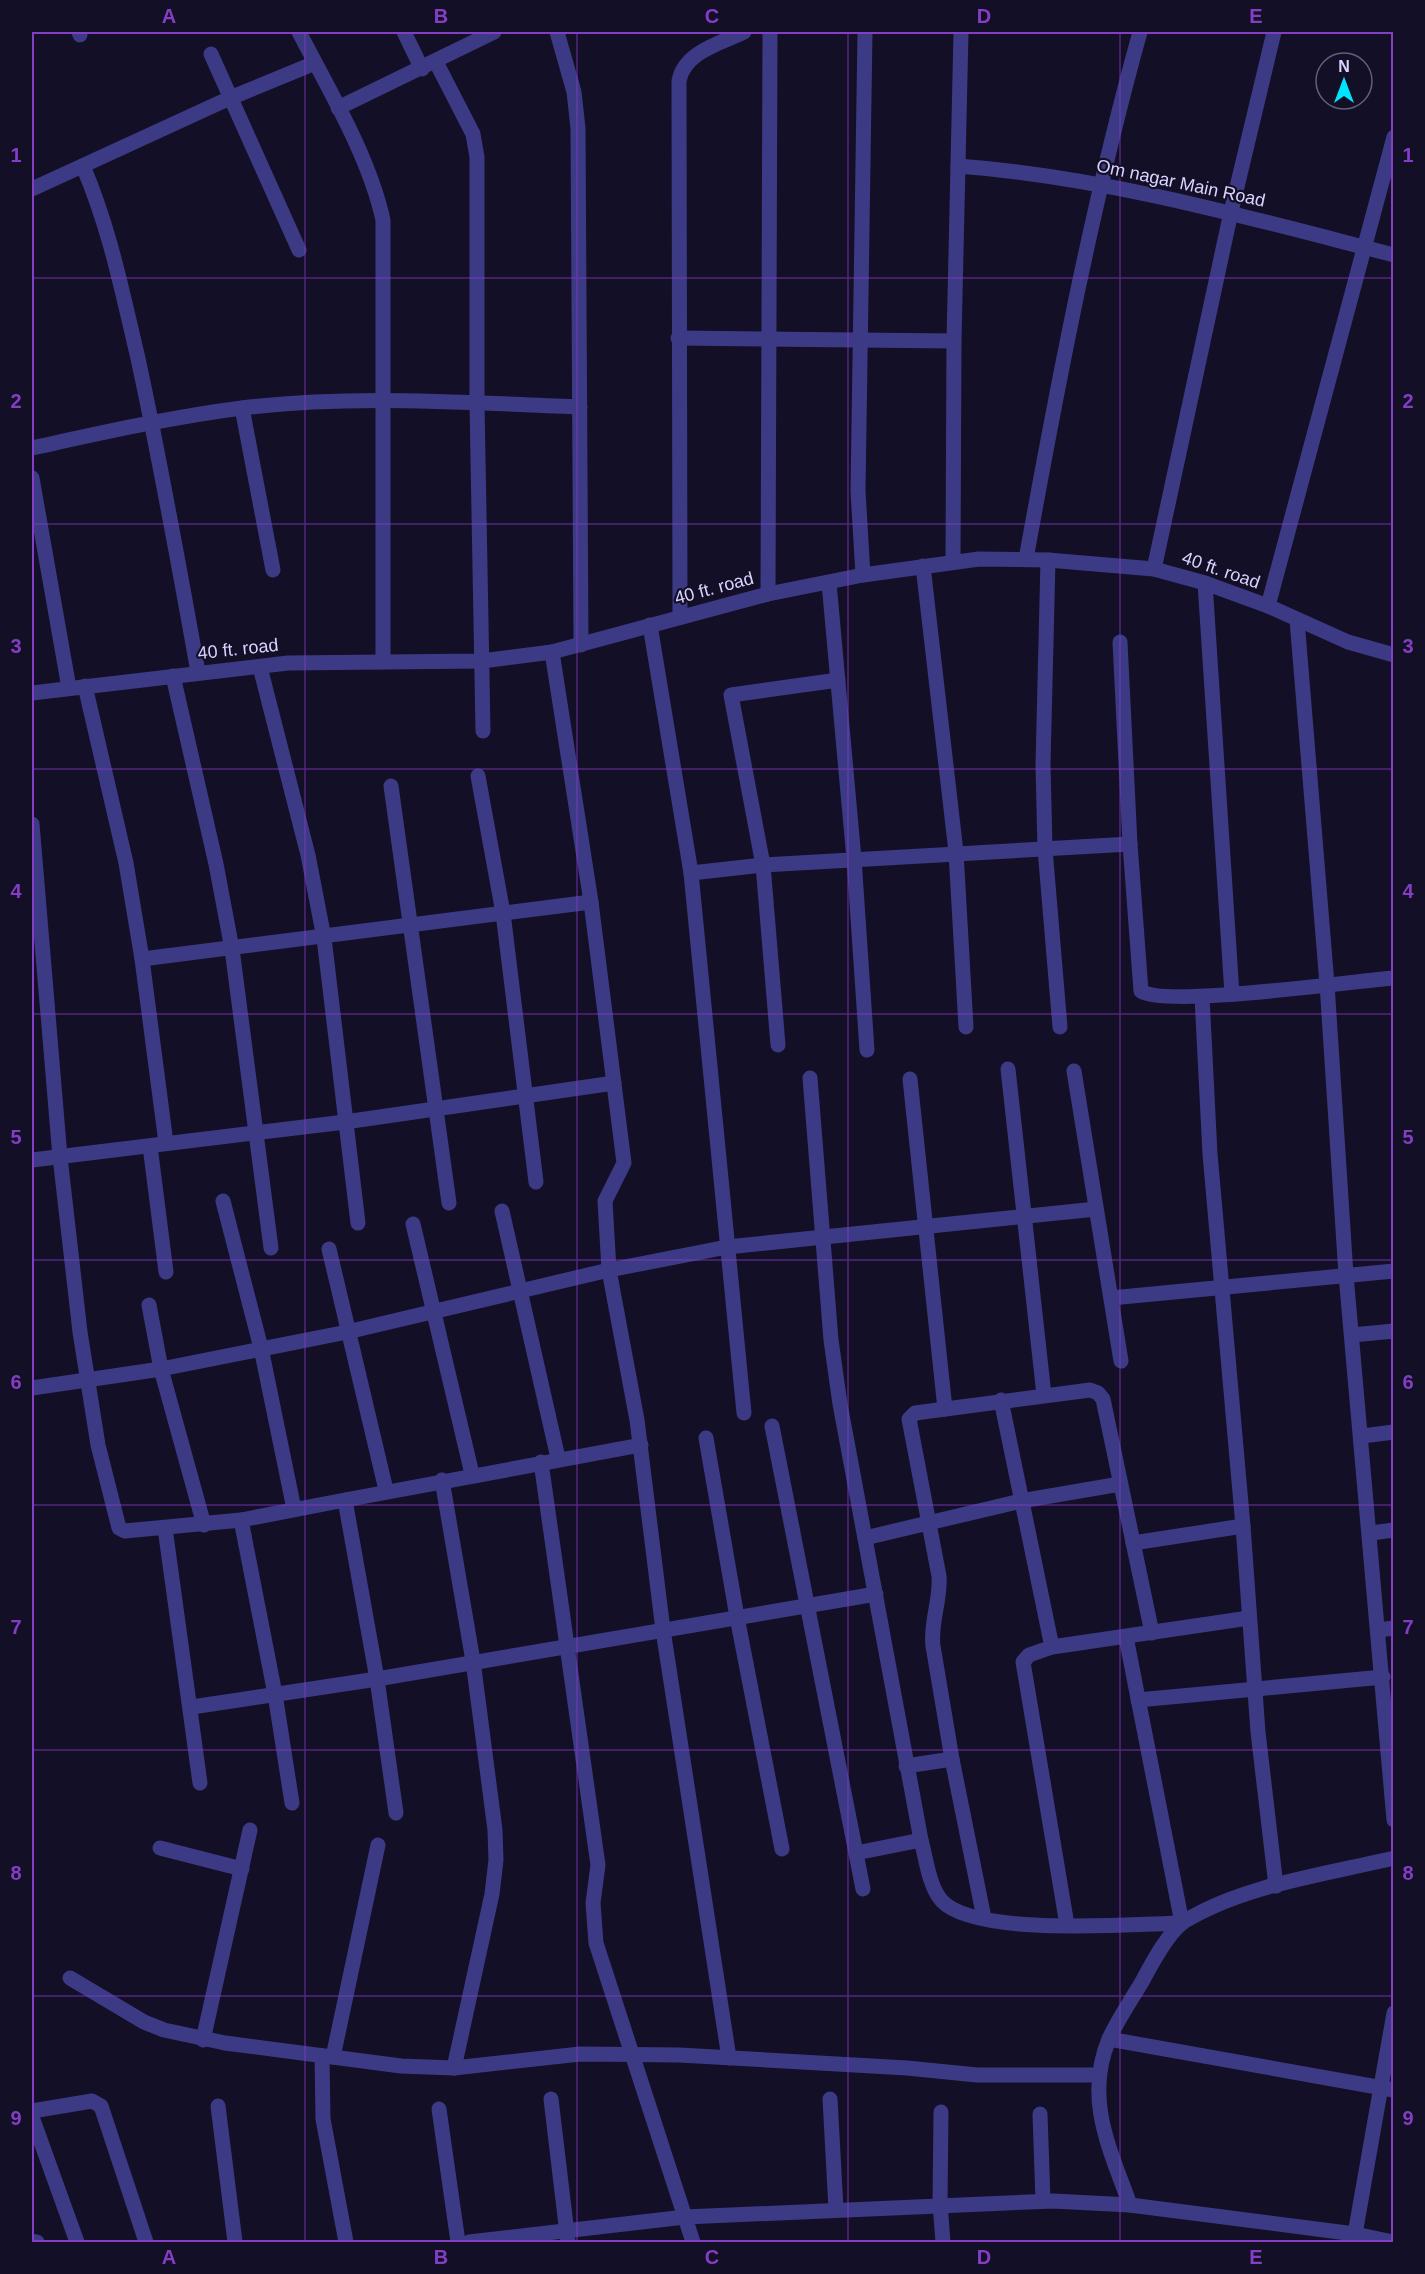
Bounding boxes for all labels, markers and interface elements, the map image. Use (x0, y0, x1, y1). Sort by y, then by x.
text: A (162, 5, 176, 27)
text: B (434, 5, 448, 27)
text: C (705, 5, 719, 27)
text: D (977, 5, 991, 27)
text: E (1249, 5, 1263, 27)
north arrow (1314, 51, 1374, 111)
text: N (1338, 58, 1350, 75)
text: 1 (10, 144, 22, 166)
text: 1 (1402, 144, 1414, 166)
street label: Om nagar Main Road (1095, 155, 1267, 211)
text: 2 (10, 390, 22, 412)
text: 2 (1402, 390, 1414, 412)
street label: 40 ft. road (1179, 547, 1263, 593)
street label: 40 ft. road (672, 568, 756, 608)
text: 3 (10, 635, 22, 657)
street label: 40 ft. road (197, 635, 279, 663)
text: 3 (1402, 635, 1414, 657)
text: 4 (10, 880, 22, 902)
text: 4 (1402, 880, 1414, 902)
text: 5 (10, 1126, 22, 1148)
text: 5 (1402, 1126, 1414, 1148)
text: 6 (10, 1371, 22, 1393)
text: 6 (1402, 1371, 1414, 1393)
text: 7 (10, 1616, 22, 1638)
text: 7 (1402, 1616, 1414, 1638)
text: 8 (10, 1862, 22, 1884)
text: 8 (1402, 1862, 1414, 1884)
text: 9 (10, 2107, 22, 2129)
text: 9 (1402, 2107, 1414, 2129)
text: A (162, 2246, 176, 2268)
text: B (434, 2246, 448, 2268)
text: C (705, 2246, 719, 2268)
text: D (977, 2246, 991, 2268)
text: E (1249, 2246, 1263, 2268)

